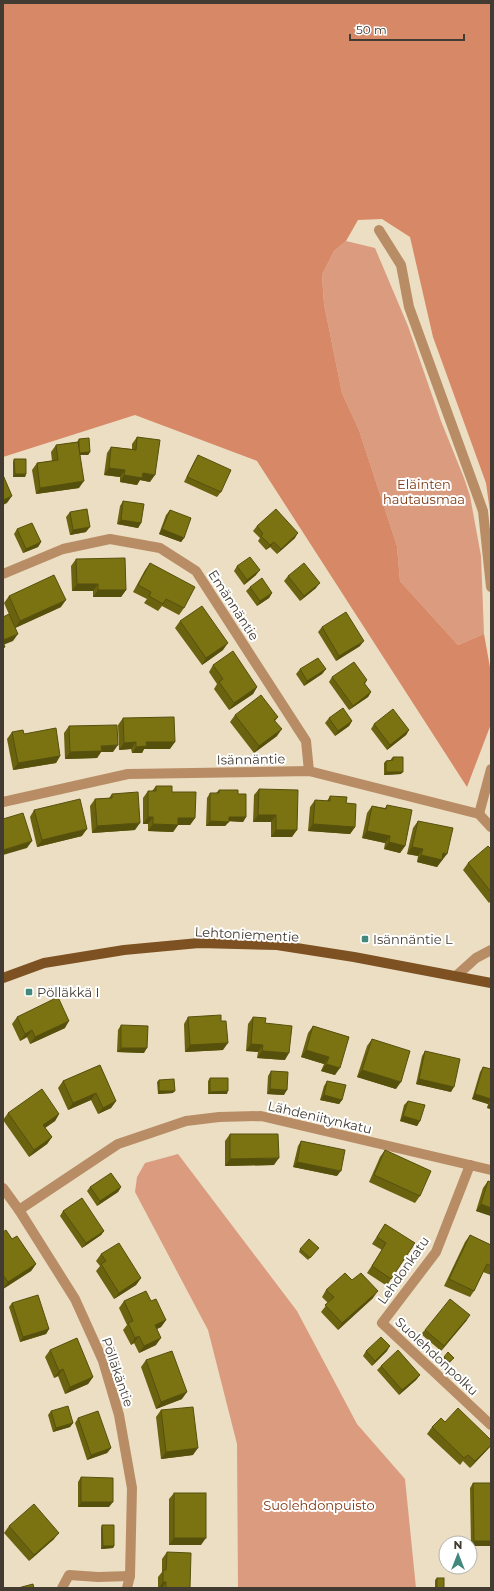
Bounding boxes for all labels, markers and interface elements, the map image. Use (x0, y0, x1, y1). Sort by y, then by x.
scale bar (350, 16, 464, 42)
text: 50 m (356, 22, 387, 37)
park label: Eläinten hautausmaa (383, 476, 465, 507)
street label: Emännäntie (205, 567, 263, 643)
street label: Isännäntie (217, 750, 286, 768)
street label: Lehtoniementie (194, 923, 300, 945)
place label: Isännäntie L (373, 931, 453, 947)
marker: Isännäntie L (360, 934, 370, 944)
place label: Pölläkkä I (37, 984, 99, 1000)
marker: Pölläkkä I (24, 987, 34, 997)
street label: Lähdeniitynkatu (266, 1097, 374, 1137)
street label: Lehdonkatu (374, 1233, 432, 1307)
street label: Suolehdonpolku (392, 1313, 482, 1399)
street label: Pölläkäntie (99, 1335, 137, 1409)
park label: Suolehdonpuisto (263, 1497, 375, 1513)
north arrow (438, 1535, 478, 1575)
text: N (454, 1538, 462, 1552)

